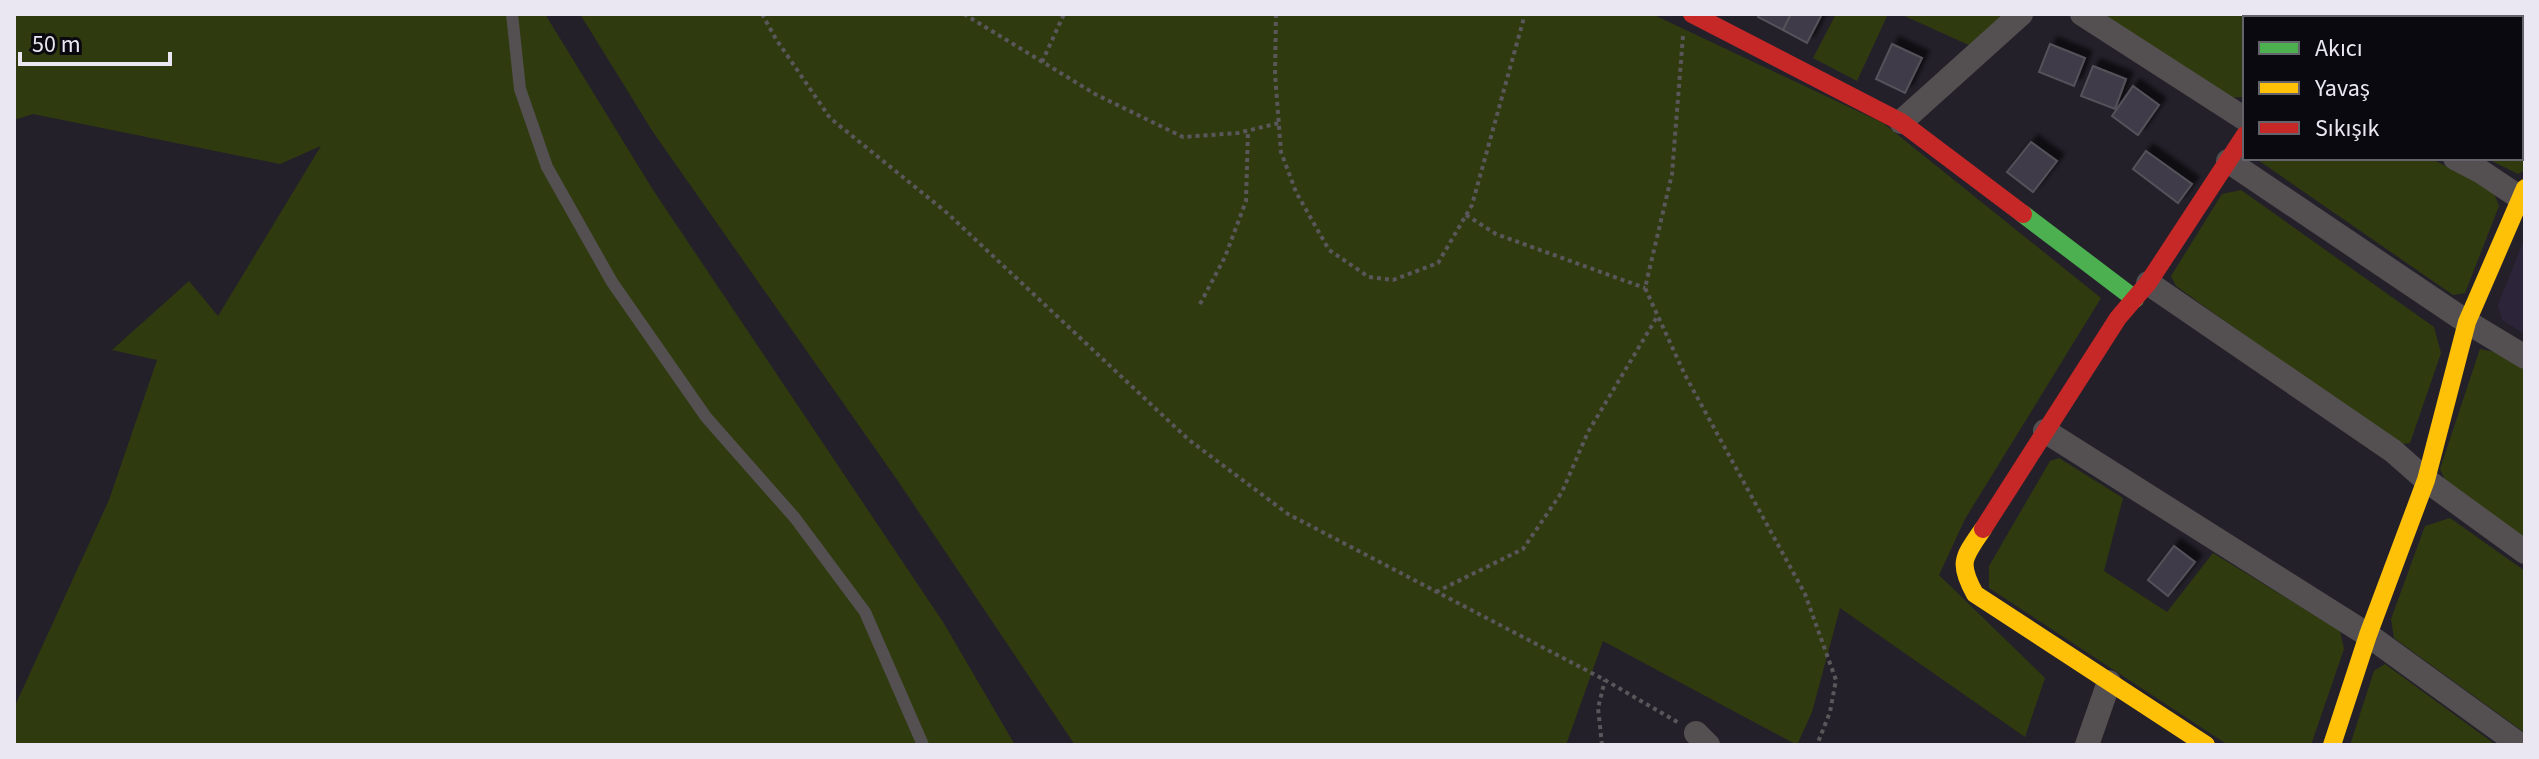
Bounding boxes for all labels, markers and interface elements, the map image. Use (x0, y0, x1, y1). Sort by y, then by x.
scale bar (20, 16, 170, 66)
legend (2243, 16, 2523, 160)
text: 50 m (32, 27, 81, 62)
text: Akıcı (2315, 31, 2363, 66)
text: Yavaş (2314, 71, 2370, 106)
text: Sıkışık (2315, 111, 2380, 146)

